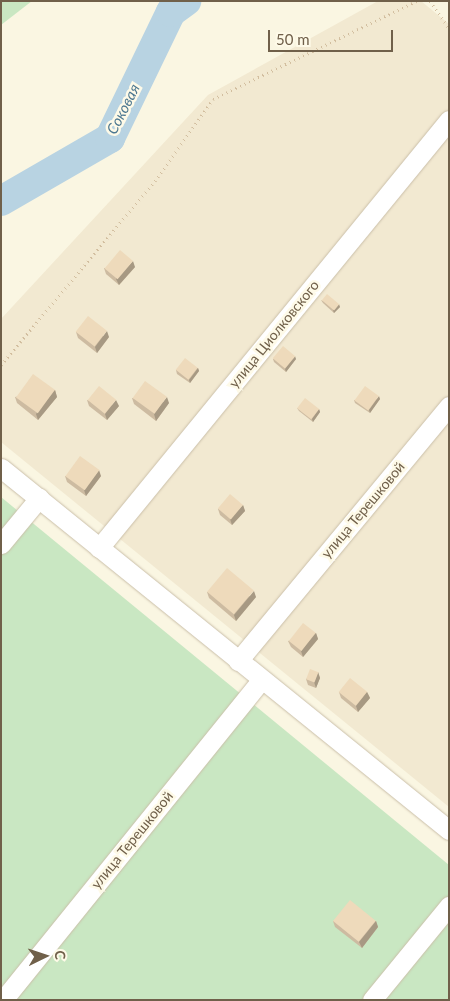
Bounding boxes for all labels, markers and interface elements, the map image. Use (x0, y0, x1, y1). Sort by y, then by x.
scale bar (270, 20, 395, 52)
text: 50 m (276, 30, 310, 48)
water label: Соковая (103, 81, 143, 137)
street label: улица Циолковского (225, 277, 323, 391)
street label: улица Терешковой (318, 458, 408, 562)
street label: улица Терешковой (88, 788, 176, 892)
north arrow (20, 931, 70, 981)
text: С (52, 950, 69, 960)

